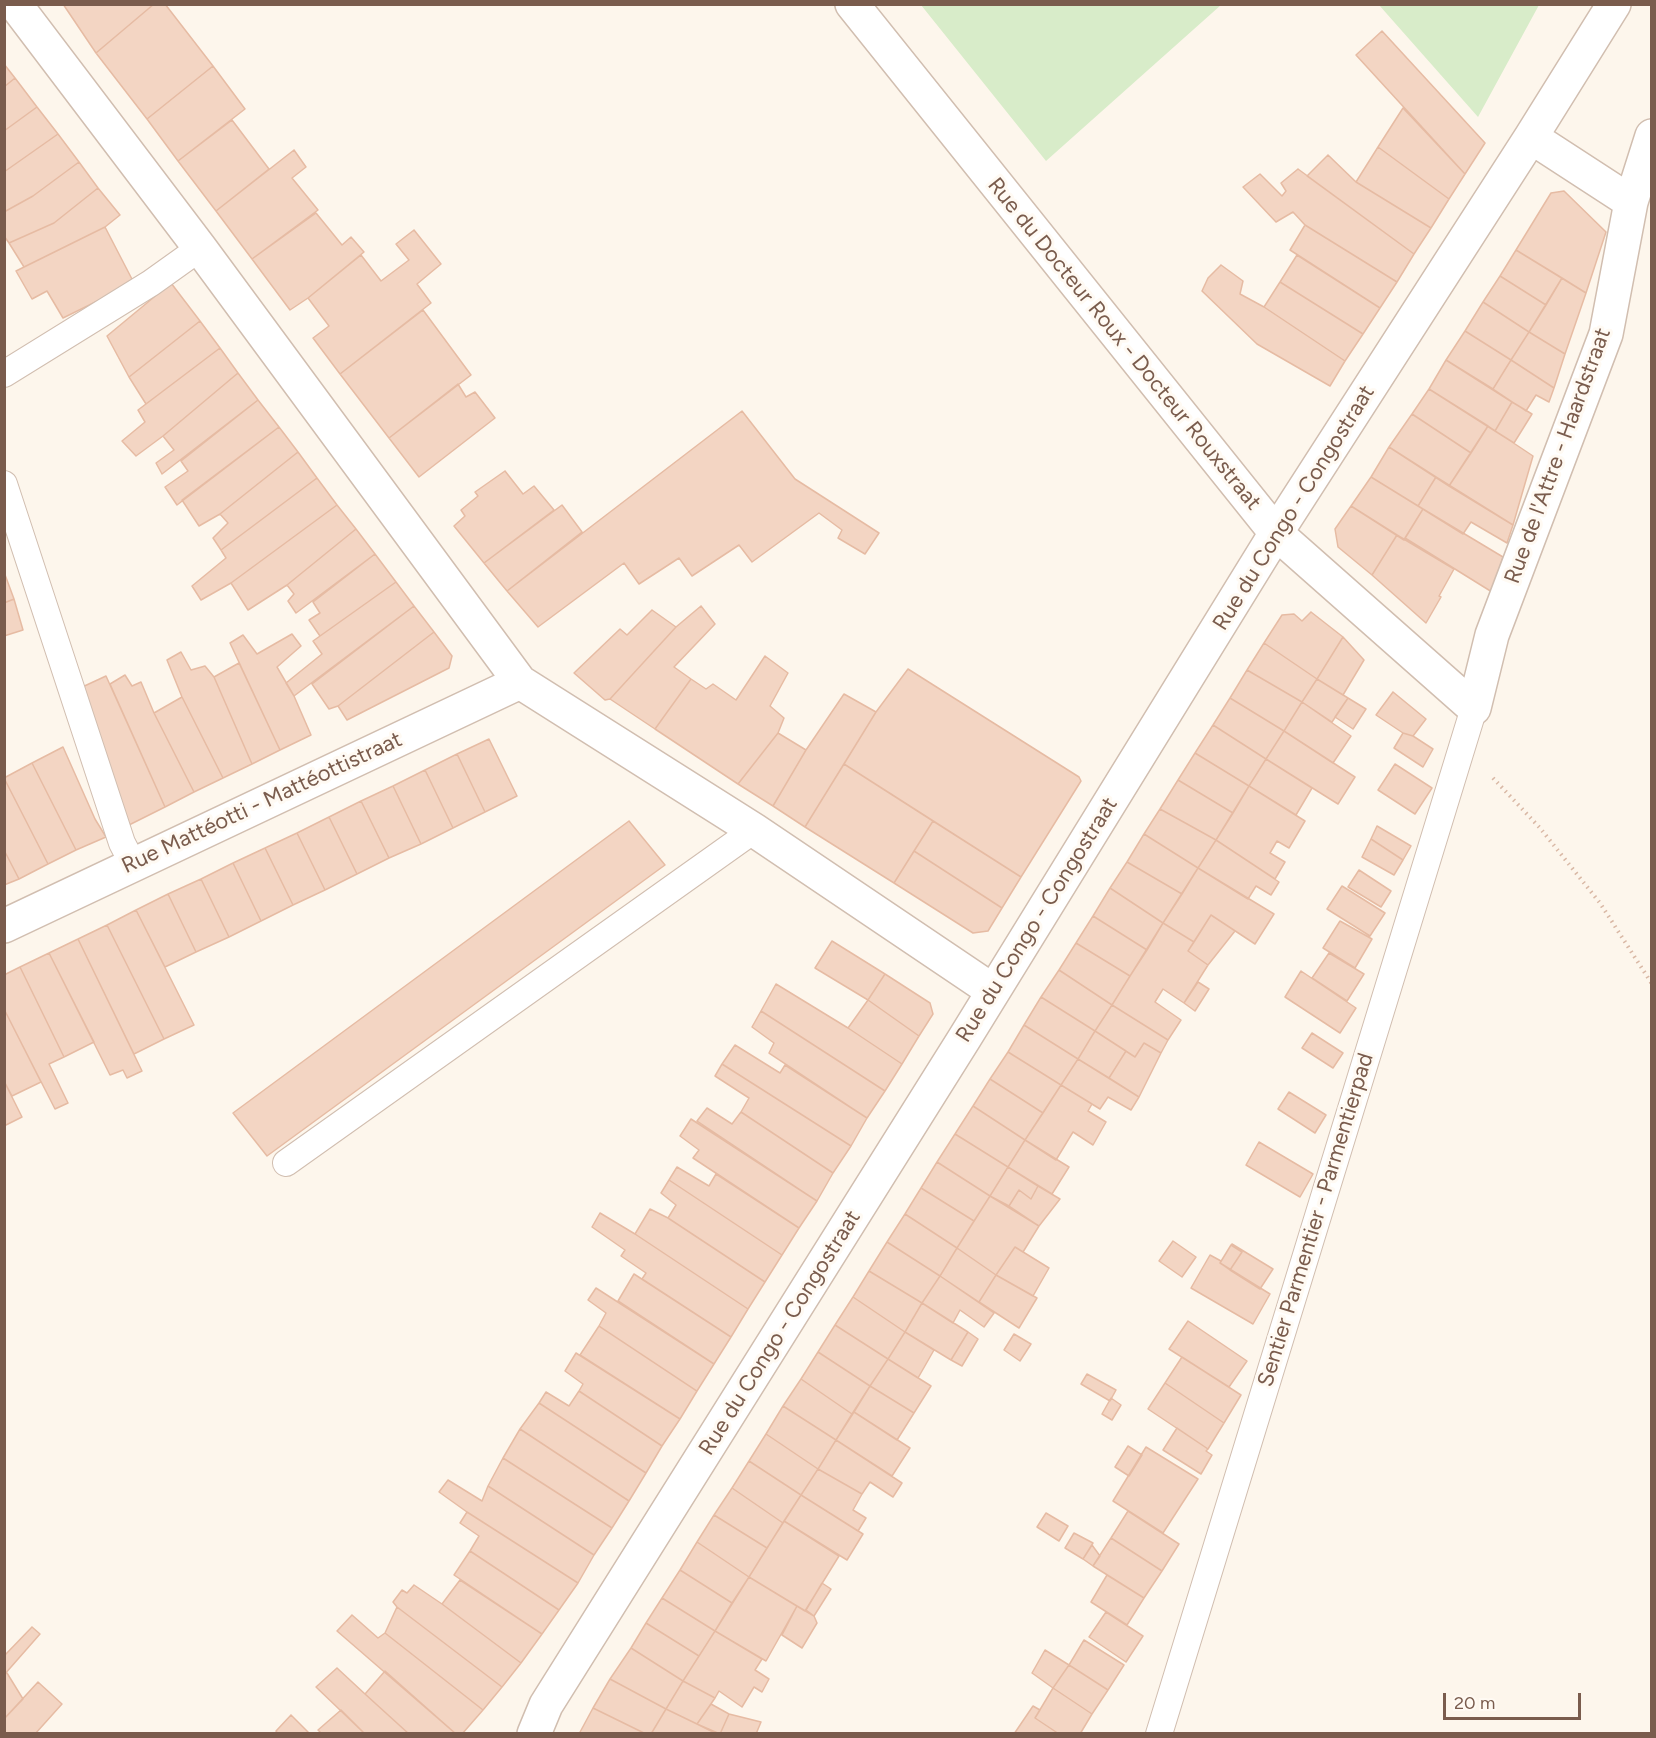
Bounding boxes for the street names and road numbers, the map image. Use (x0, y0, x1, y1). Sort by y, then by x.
street label: Rue du Docteur Roux - Docteur Rouxstraat (982, 173, 1266, 515)
street label: Rue de l'Attre - Haardstraat (1499, 325, 1617, 587)
street label: Rue du Congo - Congostraat (1208, 381, 1380, 635)
street label: Rue Mattéotti - Mattéottistraat (118, 726, 406, 880)
street label: Rue du Congo - Congostraat (951, 793, 1123, 1047)
street label: Sentier Parmentier - Parmentierpad (1253, 1050, 1379, 1390)
street label: Rue du Congo - Congostraat (694, 1206, 866, 1460)

